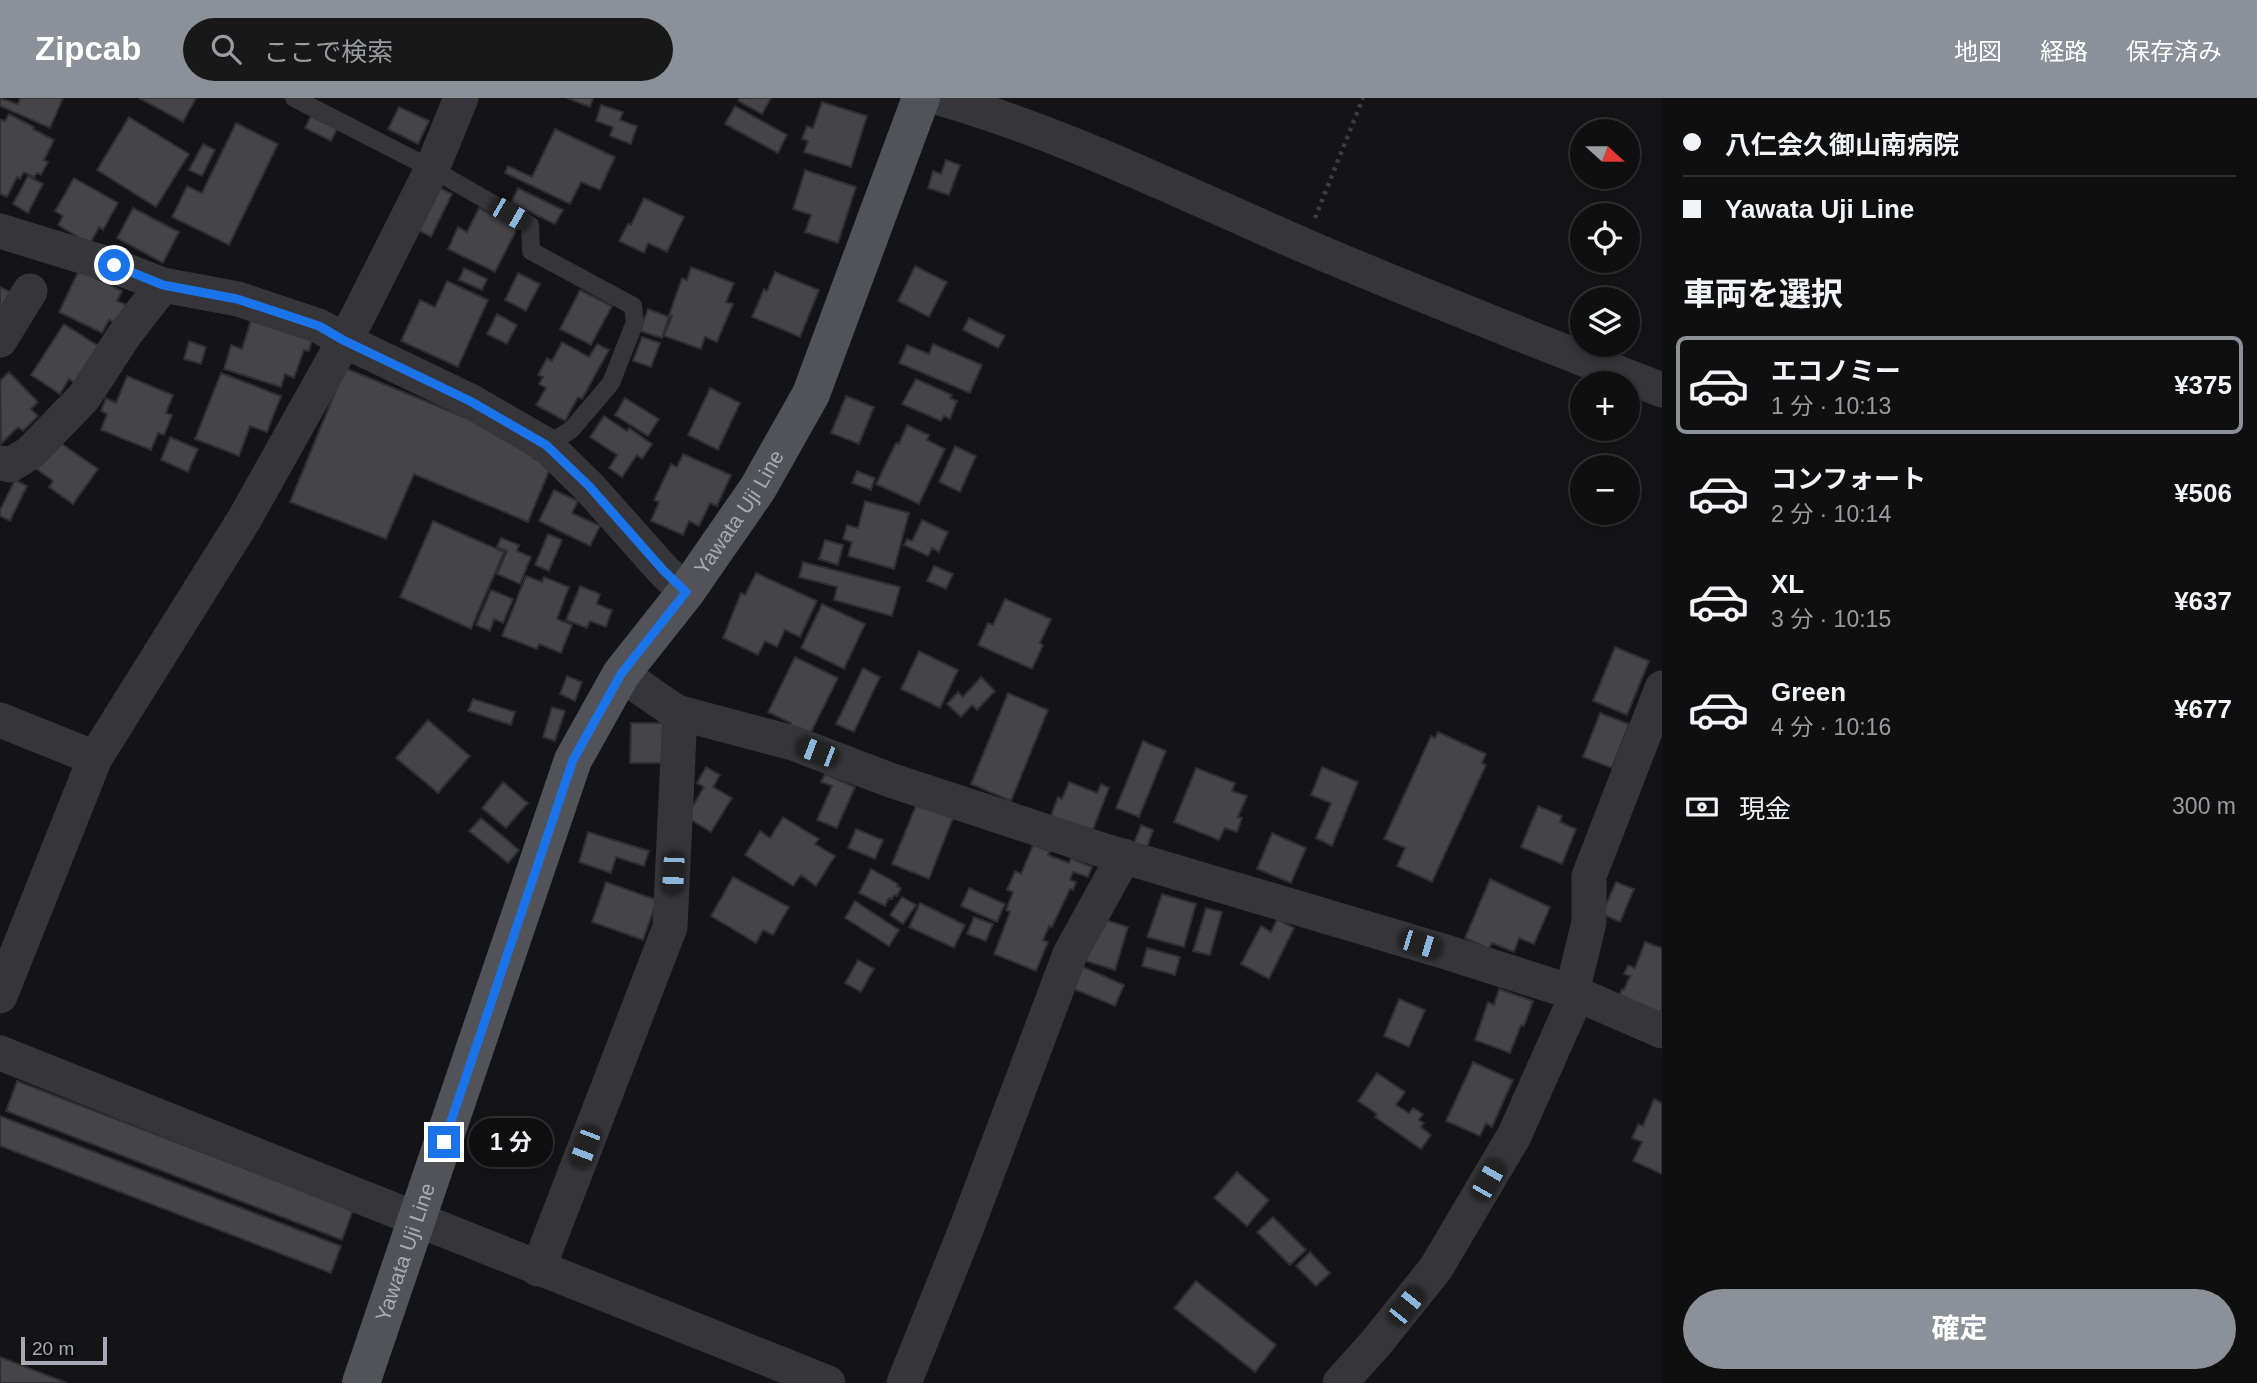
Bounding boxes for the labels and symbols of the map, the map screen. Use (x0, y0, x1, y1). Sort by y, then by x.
north arrow (1570, 119, 1640, 189)
car (487, 194, 534, 234)
route start (98, 249, 130, 281)
street label: Yawata Uji Line (690, 446, 788, 579)
car (794, 735, 841, 769)
car (662, 851, 685, 895)
car (1397, 928, 1444, 960)
callout: 1 分 (468, 1118, 552, 1166)
car (568, 1124, 603, 1170)
route end (428, 1126, 460, 1158)
car (1469, 1157, 1508, 1203)
street label: Yawata Uji Line (371, 1180, 439, 1324)
car (1385, 1283, 1428, 1329)
scale bar (21, 1334, 107, 1366)

